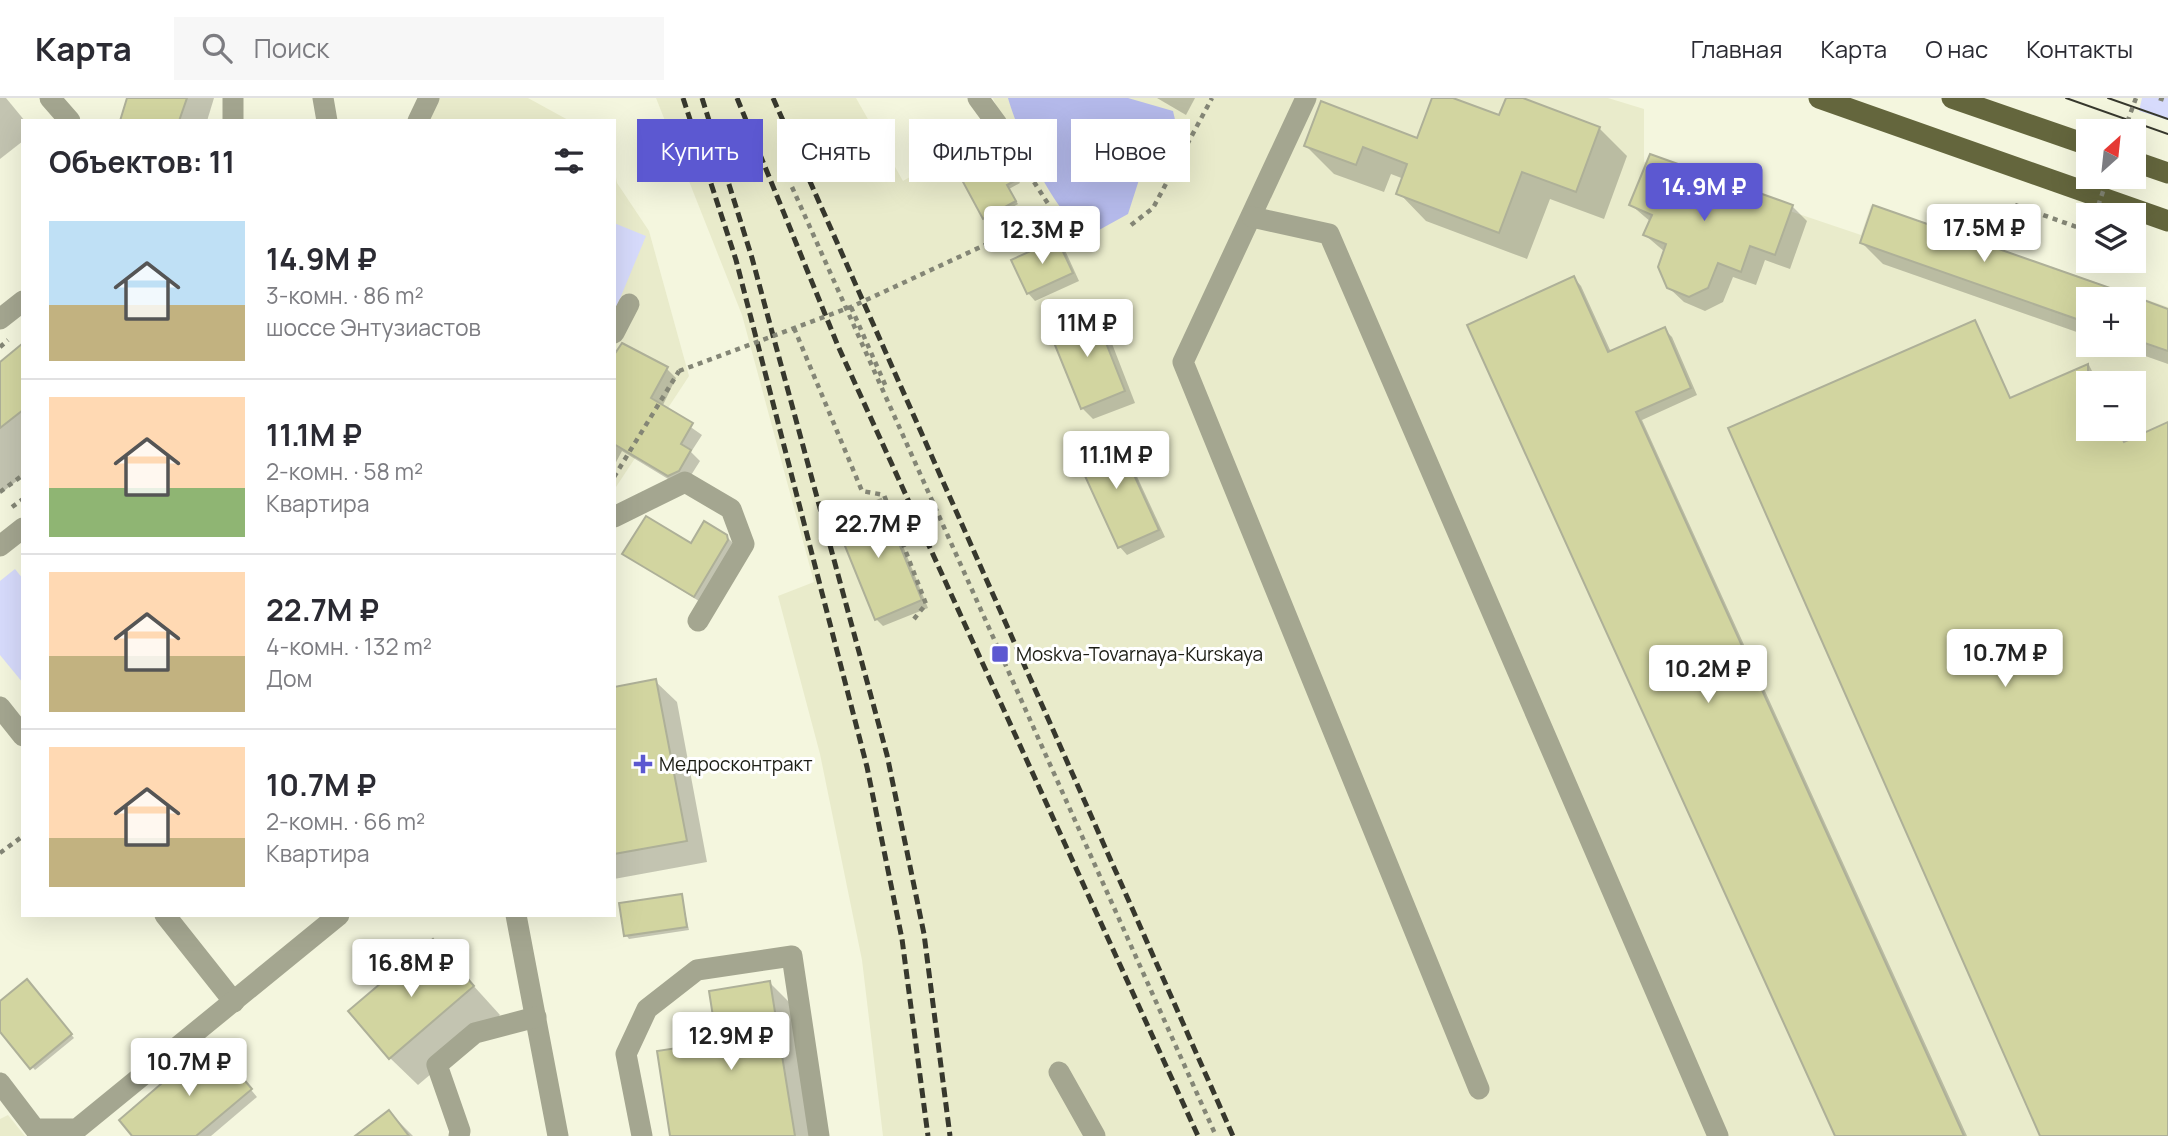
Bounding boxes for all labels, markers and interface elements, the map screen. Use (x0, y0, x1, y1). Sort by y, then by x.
search box (174, 17, 664, 80)
text: Карта (35, 26, 132, 71)
icon: search (198, 29, 236, 67)
text: Поиск (254, 30, 329, 66)
text: Главная (1691, 32, 1782, 65)
text: Карта (1820, 32, 1887, 65)
text: О нас (1925, 32, 1988, 65)
text: Контакты (2026, 32, 2133, 65)
chip: Купить (637, 119, 763, 182)
chip: Снять (777, 119, 895, 182)
chip: Фильтры (909, 119, 1057, 182)
chip: Новое (1071, 119, 1190, 182)
north arrow (2076, 119, 2146, 189)
map controls (2076, 119, 2146, 441)
text: Объектов: 11 (49, 141, 235, 182)
icon: filters (550, 142, 588, 180)
pin: 14.9M ₽ (1639, 164, 1769, 223)
text: 14.9M ₽ (1662, 170, 1746, 202)
button: layers (2076, 203, 2146, 273)
pin: 17.5M ₽ (1919, 204, 2049, 264)
pin: 12.3M ₽ (977, 206, 1107, 266)
text: 17.5M ₽ (1943, 211, 2025, 243)
text: 12.3M ₽ (1000, 213, 1084, 245)
text: 14.9M ₽ (266, 238, 377, 279)
icon: home (105, 249, 189, 333)
text: 3-комн. · 86 m² (266, 279, 424, 311)
button: + (2076, 287, 2146, 357)
pin: 11M ₽ (1038, 300, 1136, 359)
text: 11M ₽ (1057, 306, 1117, 338)
text: шоссе Энтузиастов (266, 311, 481, 343)
button: − (2076, 371, 2146, 441)
text: 11.1M ₽ (266, 414, 362, 455)
icon: home (105, 425, 189, 509)
pin: 11.1M ₽ (1051, 432, 1181, 491)
text: 11.1M ₽ (1079, 438, 1153, 470)
text: 2-комн. · 58 m² (266, 455, 423, 487)
text: Квартира (266, 487, 370, 519)
pin: 22.7M ₽ (813, 500, 943, 560)
text: 22.7M ₽ (835, 507, 921, 539)
text: 22.7M ₽ (266, 589, 379, 630)
icon: home (105, 600, 189, 684)
text: 4-комн. · 132 m² (266, 630, 432, 662)
pin: 10.7M ₽ (1940, 630, 2070, 689)
text: 10.7M ₽ (1963, 636, 2047, 668)
place label: Moskva-Tovarnaya-Kurskaya (1016, 641, 1263, 667)
marker: Moskva-Tovarnaya-Kurskaya (990, 644, 1010, 664)
pin: 10.2M ₽ (1643, 646, 1773, 705)
text: 10.2M ₽ (1665, 652, 1751, 684)
text: Дом (266, 662, 312, 694)
place label: Медросконтракт (659, 751, 813, 777)
marker: Медросконтракт (633, 754, 653, 774)
text: 10.7M ₽ (266, 764, 376, 805)
icon: home (105, 775, 189, 859)
text: 2-комн. · 66 m² (266, 805, 425, 837)
text: Квартира (266, 837, 370, 869)
pin: 16.8M ₽ (346, 940, 476, 999)
text: 16.8M ₽ (368, 946, 454, 978)
pin: 12.9M ₽ (666, 1012, 796, 1072)
text: 12.9M ₽ (688, 1019, 774, 1051)
pin: 10.7M ₽ (124, 1038, 254, 1098)
text: 10.7M ₽ (147, 1045, 231, 1077)

